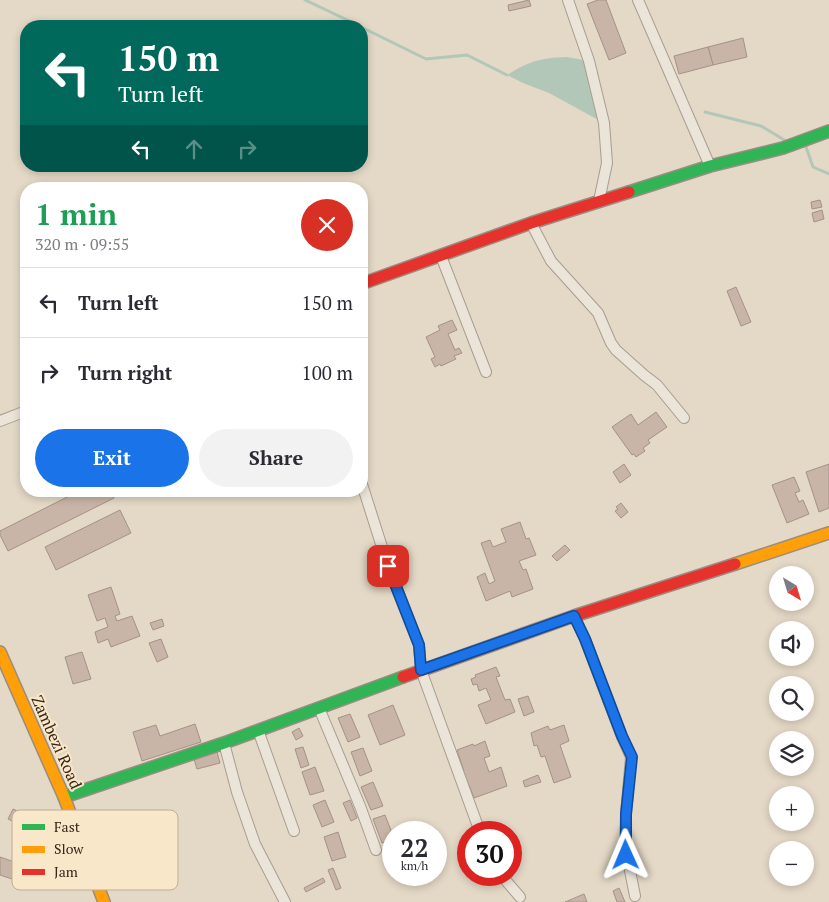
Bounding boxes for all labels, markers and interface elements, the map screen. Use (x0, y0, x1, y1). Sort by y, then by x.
text: 150 m (118, 35, 219, 81)
icon: left (35, 40, 100, 105)
text: Turn left (118, 79, 204, 108)
icon: left (127, 135, 155, 163)
icon: ahead (180, 135, 208, 163)
icon: right (233, 135, 261, 163)
text: 1 min (35, 194, 117, 234)
button: close (301, 199, 353, 251)
text: 320 m · 09:55 (35, 233, 129, 255)
icon: left (35, 289, 63, 317)
text: Turn left (78, 290, 159, 315)
text: 150 m (302, 290, 353, 315)
icon: right (35, 359, 63, 387)
text: Turn right (78, 360, 172, 385)
text: 100 m (302, 360, 353, 385)
button: Exit (35, 429, 189, 487)
button: Share (199, 429, 353, 487)
pin (367, 545, 409, 587)
icon: arrive (374, 552, 402, 580)
north arrow (769, 566, 814, 611)
map controls (769, 566, 814, 886)
button: sound (769, 621, 814, 666)
button: search (769, 676, 814, 721)
street label: Zambezi Road (27, 692, 88, 792)
button: layers (769, 731, 814, 776)
button: + (769, 786, 814, 831)
legend (12, 810, 178, 890)
text: Fast (54, 817, 81, 836)
speed limit sign: 30 (457, 821, 522, 886)
position arrow (599, 828, 651, 880)
text: 22 (400, 831, 429, 864)
text: Slow (54, 839, 84, 858)
button: − (769, 841, 814, 886)
text: km/h (401, 858, 428, 873)
text: Jam (54, 862, 78, 881)

